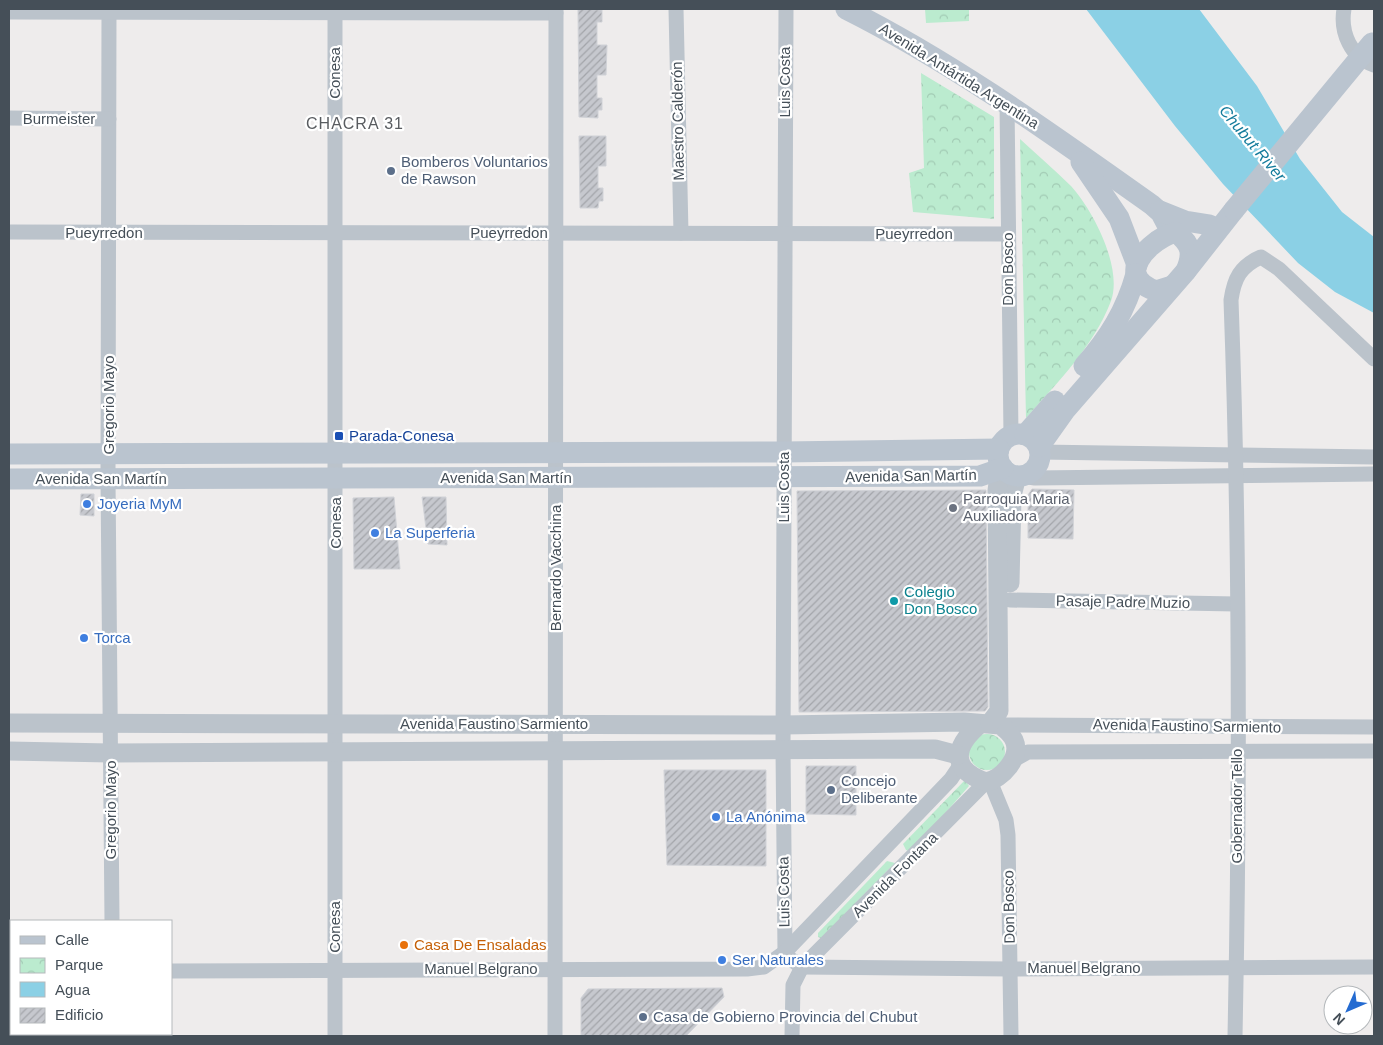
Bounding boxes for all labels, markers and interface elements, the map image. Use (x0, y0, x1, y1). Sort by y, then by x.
street label: Avenida Antártida Argentina (876, 19, 1043, 132)
street label: Conesa (326, 46, 343, 99)
street label: Luis Costa (776, 46, 793, 117)
street label: Maestro Calderón (668, 61, 687, 181)
water label: Chubut River (1216, 102, 1290, 185)
street label: Burmeister (23, 110, 95, 127)
district label: CHACRA 31 (306, 115, 404, 132)
place label: Bomberos Voluntarios de Rawson (401, 153, 548, 187)
marker: Bomberos Voluntarios de Rawson (385, 165, 397, 177)
street label: Pueyrredon (65, 224, 143, 241)
street label: Pueyrredon (470, 224, 548, 241)
street label: Pueyrredon (875, 225, 953, 242)
street label: Don Bosco (999, 232, 1016, 306)
street label: Gregorio Mayo (100, 355, 117, 455)
place label: Parada-Conesa (349, 427, 455, 444)
marker: Parada-Conesa (333, 430, 345, 442)
street label: Luis Costa (775, 451, 792, 522)
street label: Avenida San Martín (845, 466, 977, 485)
street label: Avenida San Martín (440, 469, 572, 486)
street label: Avenida San Martín (35, 470, 167, 487)
place label: Parroquia Maria Auxiliadora (963, 490, 1070, 524)
place label: Joyeria MyM (97, 495, 182, 512)
street label: Conesa (327, 496, 344, 549)
marker: Joyeria MyM (81, 498, 93, 510)
marker: Parroquia Maria Auxiliadora (947, 502, 959, 514)
street label: Bernardo Vacchina (547, 504, 564, 631)
place label: La Superferia (385, 524, 476, 541)
marker: La Superferia (369, 527, 381, 539)
place label: Colegio Don Bosco (904, 583, 977, 617)
street label: Pasaje Padre Muzio (1056, 592, 1190, 611)
marker: Colegio Don Bosco (888, 595, 900, 607)
place label: Torca (94, 629, 131, 646)
marker: Torca (78, 632, 90, 644)
street label: Avenida Faustino Sarmiento (400, 715, 588, 732)
street label: Avenida Faustino Sarmiento (1093, 715, 1281, 736)
street label: Gobernador Tello (1228, 749, 1245, 863)
street label: Gregorio Mayo (102, 760, 119, 860)
place label: Concejo Deliberante (841, 772, 918, 806)
marker: Concejo Deliberante (825, 784, 837, 796)
place label: La Anónima (726, 808, 806, 825)
marker: La Anónima (710, 811, 722, 823)
street label: Avenida Fontana (849, 828, 941, 921)
street label: Luis Costa (774, 856, 793, 928)
street label: Don Bosco (999, 870, 1018, 944)
street label: Conesa (326, 900, 343, 953)
legend (10, 920, 172, 1035)
text: Calle (55, 931, 89, 948)
place label: Casa De Ensaladas (414, 936, 547, 953)
marker: Casa De Ensaladas (398, 939, 410, 951)
place label: Ser Naturales (732, 951, 824, 968)
marker: Ser Naturales (716, 954, 728, 966)
text: Parque (55, 956, 103, 973)
street label: Manuel Belgrano (1027, 959, 1141, 976)
street label: Manuel Belgrano (424, 960, 538, 977)
text: Agua (55, 981, 91, 998)
north arrow (1323, 985, 1373, 1035)
text: Edificio (55, 1006, 103, 1023)
place label: Casa de Gobierno Provincia del Chubut (653, 1008, 918, 1025)
text: N (1330, 1010, 1348, 1028)
marker: Casa de Gobierno Provincia del Chubut (637, 1011, 649, 1023)

